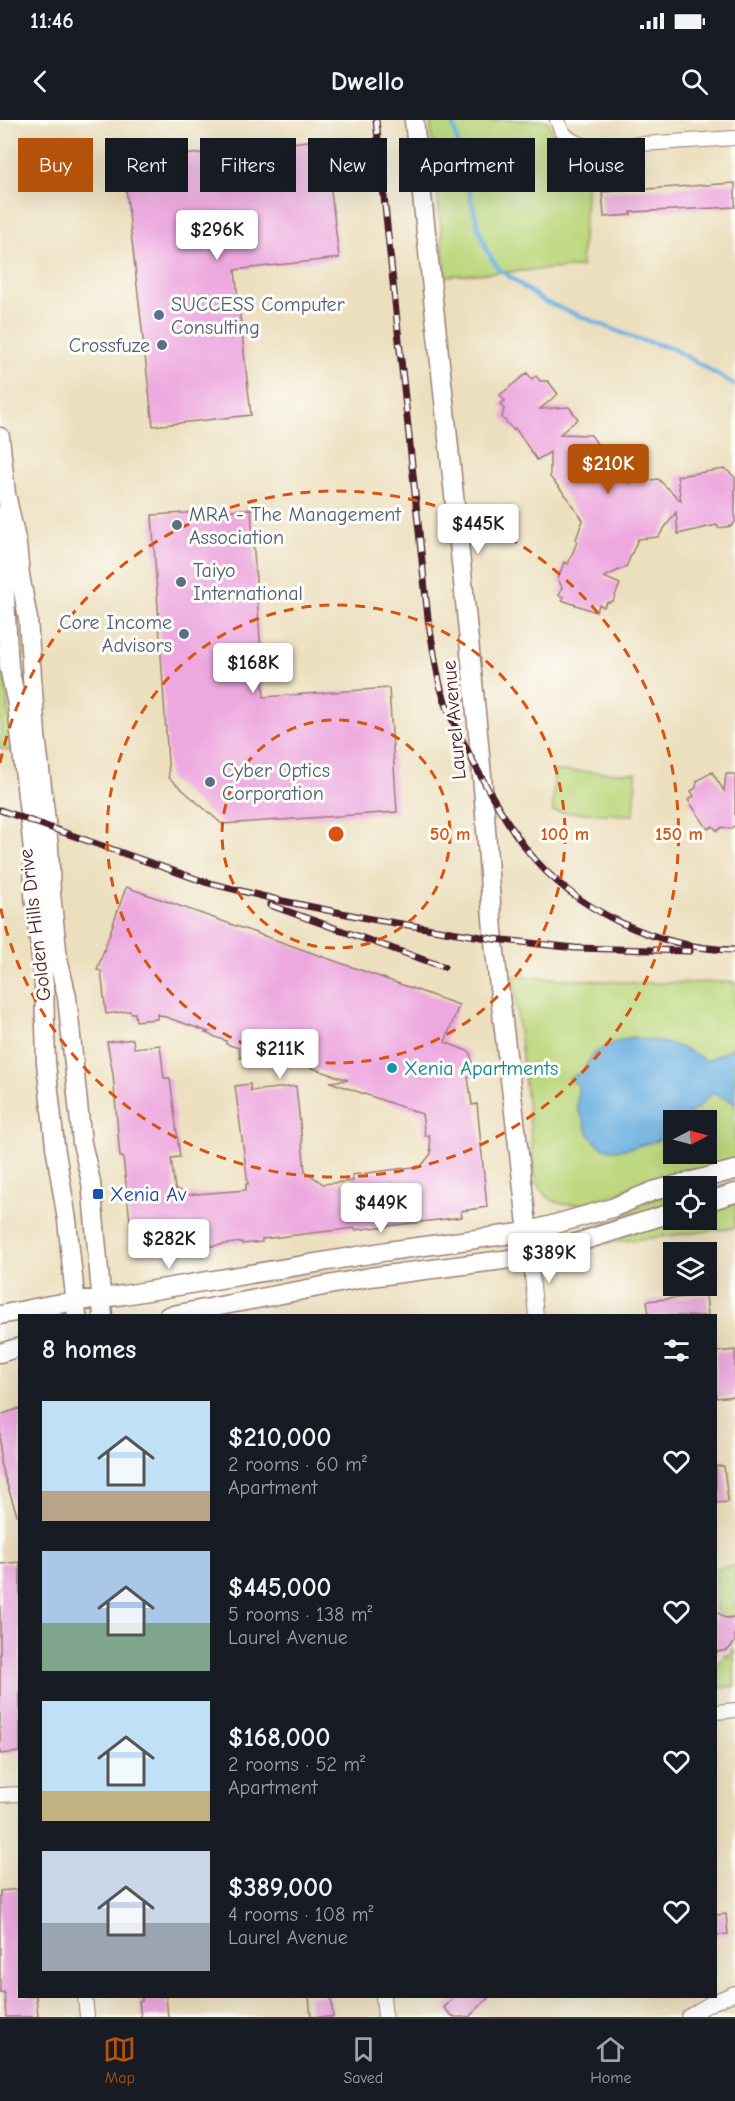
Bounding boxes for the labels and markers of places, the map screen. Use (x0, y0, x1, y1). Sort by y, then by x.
pin: $296K (175, 210, 259, 261)
place label: SUCCESS Computer Consulting (171, 293, 345, 339)
marker: SUCCESS Computer Consulting (152, 308, 166, 322)
place label: Crossfuze (69, 334, 150, 357)
marker: Crossfuze (155, 338, 169, 352)
pin: $210K (566, 444, 650, 495)
place label: MRA - The Management Association (189, 503, 402, 549)
pin: $445K (436, 504, 520, 555)
marker: MRA - The Management Association (170, 518, 184, 532)
place label: Taiyo International (193, 559, 303, 605)
marker: Taiyo International (174, 575, 188, 589)
place label: Core Income Advisors (59, 611, 172, 657)
marker: Core Income Advisors (177, 627, 191, 641)
pin: $168K (211, 643, 295, 694)
place label: Cyber Optics Corporation (222, 759, 330, 805)
marker: Cyber Optics Corporation (203, 775, 217, 789)
centre of rings (326, 824, 346, 844)
pin: $211K (238, 1029, 322, 1080)
place label: Xenia Apartments (404, 1057, 558, 1080)
marker: Xenia Apartments (385, 1061, 399, 1075)
place label: Xenia Av (110, 1183, 187, 1206)
pin: $449K (339, 1183, 423, 1234)
marker: Xenia Av (91, 1187, 105, 1201)
pin: $282K (127, 1219, 211, 1270)
pin: $389K (507, 1233, 591, 1284)

